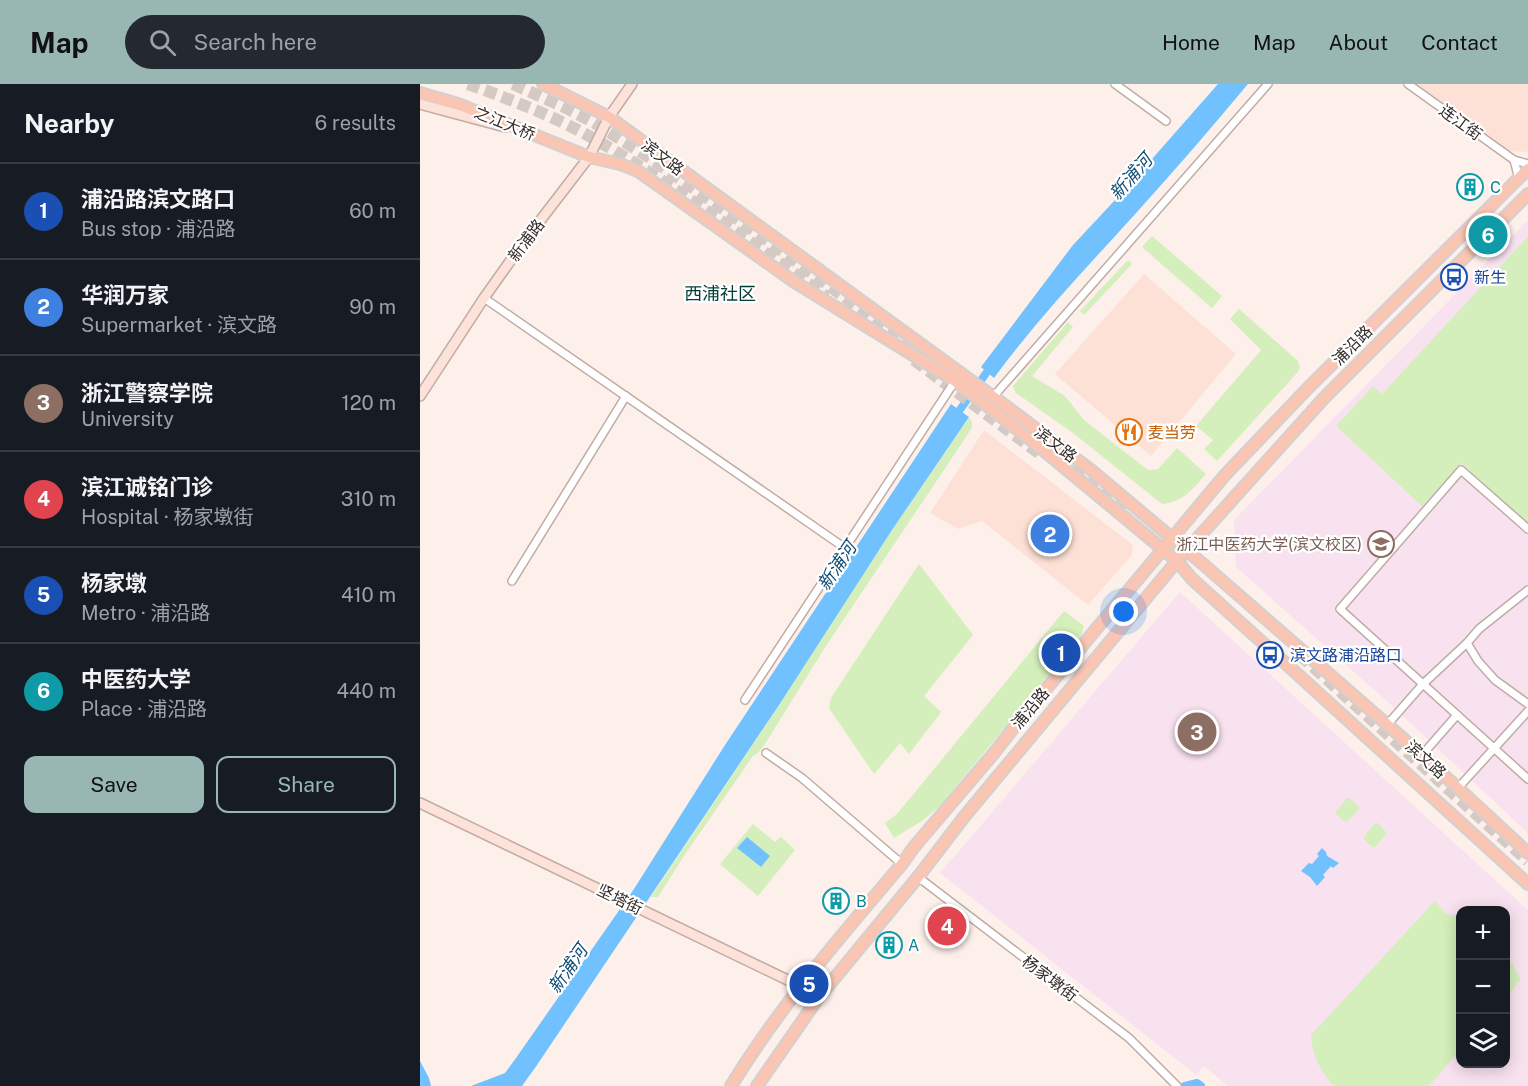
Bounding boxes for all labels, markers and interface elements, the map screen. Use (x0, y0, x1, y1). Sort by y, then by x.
search box (125, 15, 545, 69)
text: Map (30, 26, 89, 59)
icon: search (146, 26, 179, 59)
text: Search here (194, 29, 317, 55)
text: Home (1162, 30, 1220, 55)
text: Map (1253, 30, 1296, 55)
text: About (1329, 30, 1388, 55)
text: Contact (1421, 30, 1498, 55)
street label: 连江街 (1436, 101, 1486, 144)
street label: 之江大桥 (472, 103, 538, 144)
text: Nearby (24, 108, 114, 139)
text: 6 results (315, 111, 396, 135)
street label: 滨文路 (638, 135, 688, 179)
water label: 新浦河 (1105, 147, 1158, 204)
building icon: C (1455, 172, 1485, 202)
place label: C (1490, 178, 1501, 197)
text: 浦沿路滨文路口 (81, 186, 235, 212)
text: 1 (39, 199, 48, 223)
text: 60 m (349, 199, 396, 223)
pin: 6 (1468, 212, 1508, 258)
street label: 新浦路 (504, 215, 548, 265)
text: Bus stop · 浦沿路 (81, 217, 236, 241)
bus stop icon: 新生 (1439, 262, 1469, 292)
place label: 新生 (1474, 268, 1506, 287)
text: 华润万家 (81, 282, 169, 308)
district label: 西浦社区 (684, 283, 756, 304)
text: 2 (37, 295, 50, 319)
text: 90 m (349, 295, 396, 319)
text: Supermarket · 滨文路 (81, 313, 277, 337)
street label: 浦沿路 (1329, 322, 1376, 369)
text: 浙江警察学院 (81, 380, 213, 406)
text: 3 (37, 391, 50, 415)
text: 120 m (342, 391, 396, 415)
text: University (81, 407, 174, 431)
restaurant icon: 麦当劳 (1114, 417, 1144, 447)
street label: 滨文路 (1031, 422, 1081, 466)
place label: 麦当劳 (1148, 423, 1196, 442)
text: 滨江诚铭门诊 (81, 474, 213, 500)
text: 4 (37, 487, 50, 511)
text: 310 m (341, 487, 396, 511)
text: Hospital · 杨家墩街 (81, 505, 253, 529)
pin: 2 (1030, 512, 1070, 556)
school or university icon: 浙江中医药大学(滨文校区) (1366, 529, 1396, 559)
water label: 新浦河 (813, 535, 862, 594)
place label: 浙江中医药大学(滨文校区) (1176, 535, 1362, 554)
text: 杨家墩 (81, 570, 147, 596)
text: 5 (37, 583, 50, 607)
text: 410 m (341, 583, 396, 607)
your location (1109, 597, 1138, 626)
text: Metro · 浦沿路 (81, 601, 210, 625)
pin: 1 (1042, 630, 1080, 676)
bus stop icon: 滨文路浦沿路口 (1255, 640, 1285, 670)
place label: 滨文路浦沿路口 (1290, 646, 1402, 665)
text: 中医药大学 (81, 666, 191, 692)
text: 6 (37, 679, 50, 703)
text: 440 m (336, 679, 396, 703)
street label: 浦沿路 (1008, 684, 1053, 733)
text: Place · 浦沿路 (81, 697, 207, 721)
pin: 3 (1178, 710, 1216, 754)
street label: 滨文路 (1401, 736, 1450, 782)
button: Save (24, 756, 204, 813)
button: Share (216, 756, 396, 813)
street label: 坚塔街 (594, 880, 646, 919)
building icon: B (821, 886, 851, 916)
place label: B (856, 892, 867, 911)
pin: 4 (928, 904, 966, 948)
map controls (1456, 906, 1510, 1068)
button: + (1456, 906, 1510, 960)
building icon: A (874, 930, 904, 960)
place label: A (908, 936, 919, 955)
water label: 新浦河 (544, 938, 593, 997)
street label: 杨家墩街 (1018, 952, 1081, 1005)
button: − (1456, 960, 1510, 1014)
pin: 5 (790, 962, 828, 1006)
button: layers (1456, 1014, 1510, 1068)

